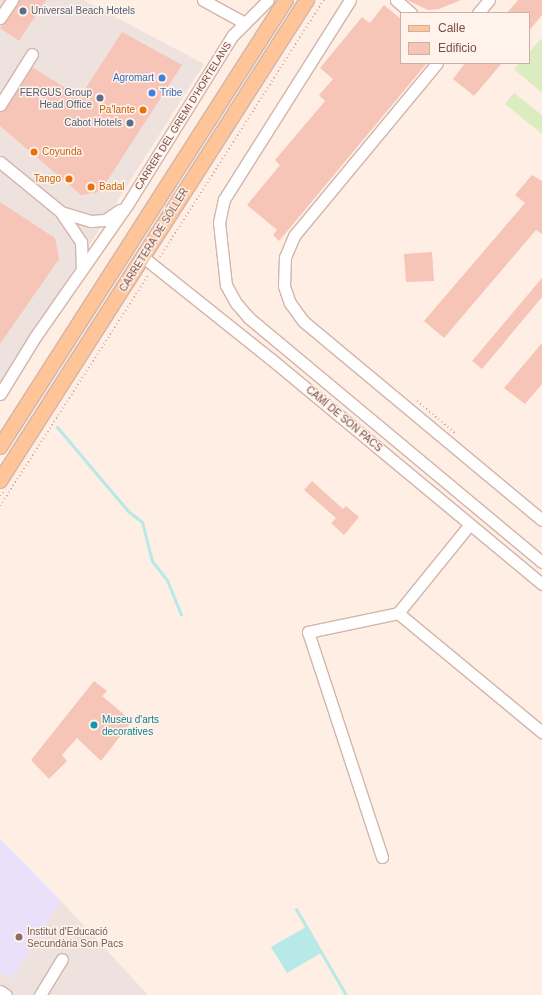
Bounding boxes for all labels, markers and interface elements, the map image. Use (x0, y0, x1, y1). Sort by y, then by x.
place label: Universal Beach Hotels (31, 5, 135, 17)
marker: Universal Beach Hotels (18, 6, 28, 16)
legend (400, 12, 530, 64)
text: Calle (438, 21, 465, 35)
street label: CARRER DEL GREMI D'HORTELANS (132, 40, 234, 192)
text: Edificio (438, 41, 477, 55)
place label: Agromart (113, 72, 154, 84)
marker: Agromart (157, 73, 167, 83)
place label: FERGUS Group Head Office (20, 86, 92, 110)
place label: Tribe (160, 87, 182, 99)
marker: Tribe (147, 88, 157, 98)
marker: FERGUS Group Head Office (95, 93, 105, 103)
place label: Pa'lante (99, 104, 135, 116)
marker: Pa'lante (138, 105, 148, 115)
place label: Cabot Hotels (64, 117, 122, 129)
marker: Cabot Hotels (125, 118, 135, 128)
place label: Coyunda (42, 146, 82, 158)
marker: Coyunda (29, 147, 39, 157)
place label: Tango (34, 173, 61, 185)
marker: Tango (64, 174, 74, 184)
place label: Badal (99, 181, 125, 193)
marker: Badal (86, 182, 96, 192)
street label: CARRETERA DE SÓLLER (117, 186, 191, 294)
street label: CAMÍ DE SON PACS (304, 384, 384, 454)
place label: Museu d'arts decoratives (102, 713, 159, 736)
marker: Museu d'arts decoratives (89, 720, 99, 730)
place label: Institut d'Educació Secundària Son Pacs (27, 925, 123, 948)
marker: Institut d'Educació Secundària Son Pacs (14, 932, 24, 942)

